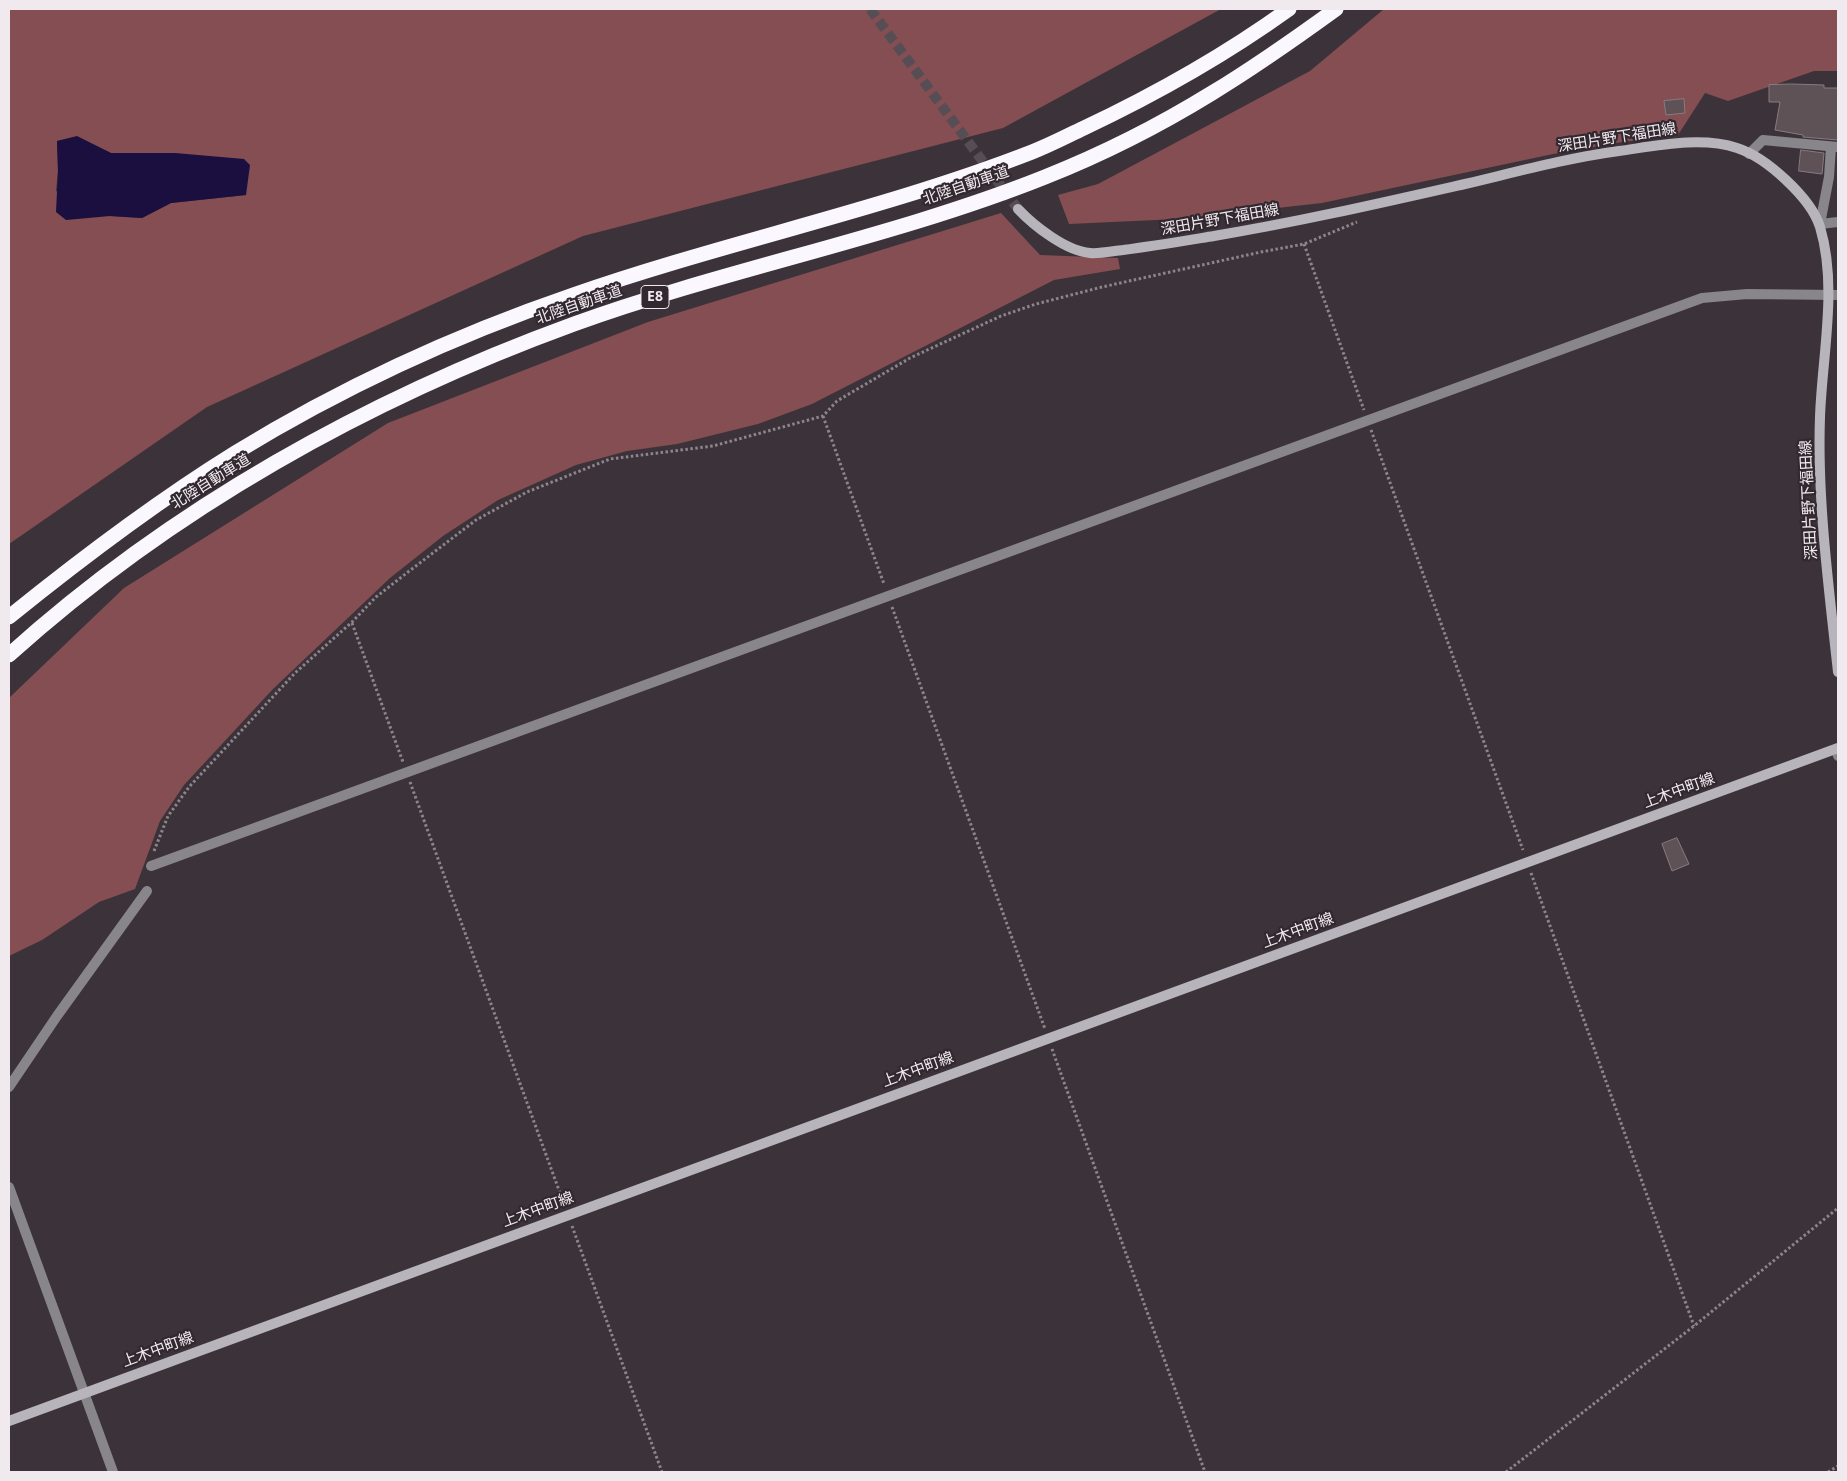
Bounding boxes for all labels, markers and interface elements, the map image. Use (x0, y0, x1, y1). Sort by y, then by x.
street label: 深田片野下福田線 (1556, 120, 1678, 156)
street label: 北陸自動車道 (921, 163, 1011, 209)
street label: 深田片野下福田線 (1159, 201, 1281, 239)
street label: 北陸自動車道 (534, 282, 624, 328)
road number: E8 (641, 286, 669, 308)
street label: 深田片野下福田線 (1797, 440, 1821, 560)
street label: 北陸自動車道 (168, 451, 254, 513)
street label: 上木中町線 (1641, 770, 1717, 812)
street label: 上木中町線 (1260, 910, 1336, 952)
street label: 上木中町線 (880, 1049, 956, 1091)
street label: 上木中町線 (500, 1189, 576, 1231)
street label: 上木中町線 (120, 1329, 196, 1371)

